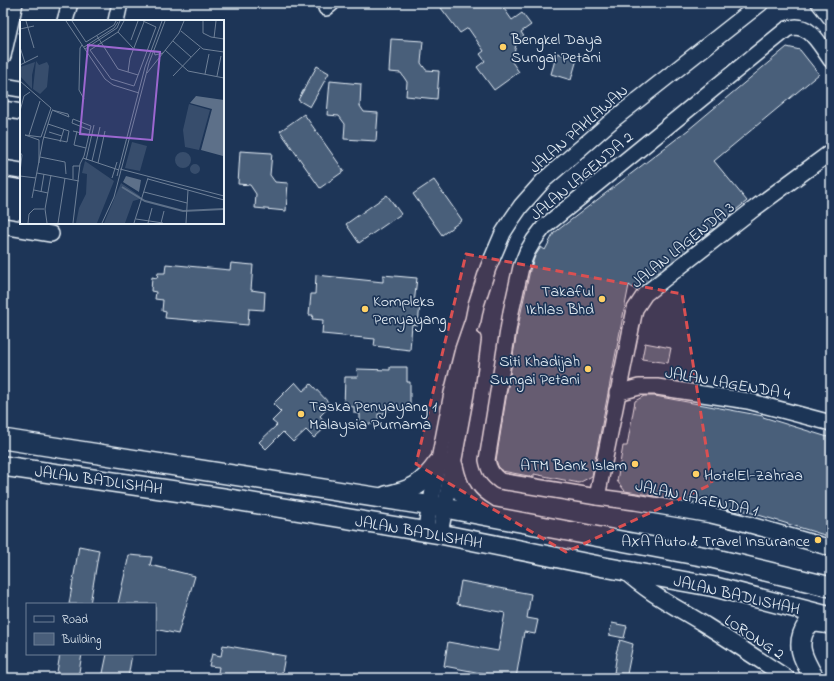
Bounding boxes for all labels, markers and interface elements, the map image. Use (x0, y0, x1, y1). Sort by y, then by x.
inset map (20, 20, 224, 224)
place label: Bengkel Daya Sungai Petani (510, 28, 602, 70)
marker: Bengkel Daya Sungai Petani (498, 42, 508, 52)
street label: JALAN PAHLAWAN (524, 80, 634, 179)
street label: JALAN LAGENDA 2 (526, 126, 639, 227)
street label: JALAN LAGENDA 3 (626, 196, 740, 295)
place label: Takaful Ikhlas Bhd (526, 280, 594, 322)
place label: Kompleks Penyayang (373, 290, 447, 332)
marker: Takaful Ikhlas Bhd (597, 294, 607, 304)
marker: Kompleks Penyayang (360, 304, 370, 314)
place label: Siti Khadijah Sungai Petani (490, 350, 580, 392)
street label: JALAN LAGENDA 4 (663, 361, 793, 407)
marker: Siti Khadijah Sungai Petani (583, 364, 593, 374)
place label: Taska Penyayang 1 Malaysia Purnama (309, 395, 437, 437)
marker: Taska Penyayang 1 Malaysia Purnama (296, 409, 306, 419)
place label: ATM Bank Islam (520, 454, 627, 478)
marker: ATM Bank Islam (630, 459, 640, 469)
street label: JALAN BADLISHAH (33, 460, 164, 502)
place label: HotelEl-Zahraa (704, 464, 803, 488)
marker: HotelEl-Zahraa (691, 469, 701, 479)
street label: JALAN LAGENDA 1 (633, 474, 760, 524)
street label: JALAN BADLISHAH (353, 510, 484, 556)
place label: AXA Auto & Travel Insurance (621, 530, 811, 554)
marker: AXA Auto & Travel Insurance (813, 535, 823, 545)
street label: JALAN BADLISHAH (671, 570, 802, 622)
legend (26, 603, 156, 655)
street label: LORONG 2 (719, 609, 789, 666)
text: Road (62, 611, 88, 629)
text: Building (61, 631, 101, 650)

